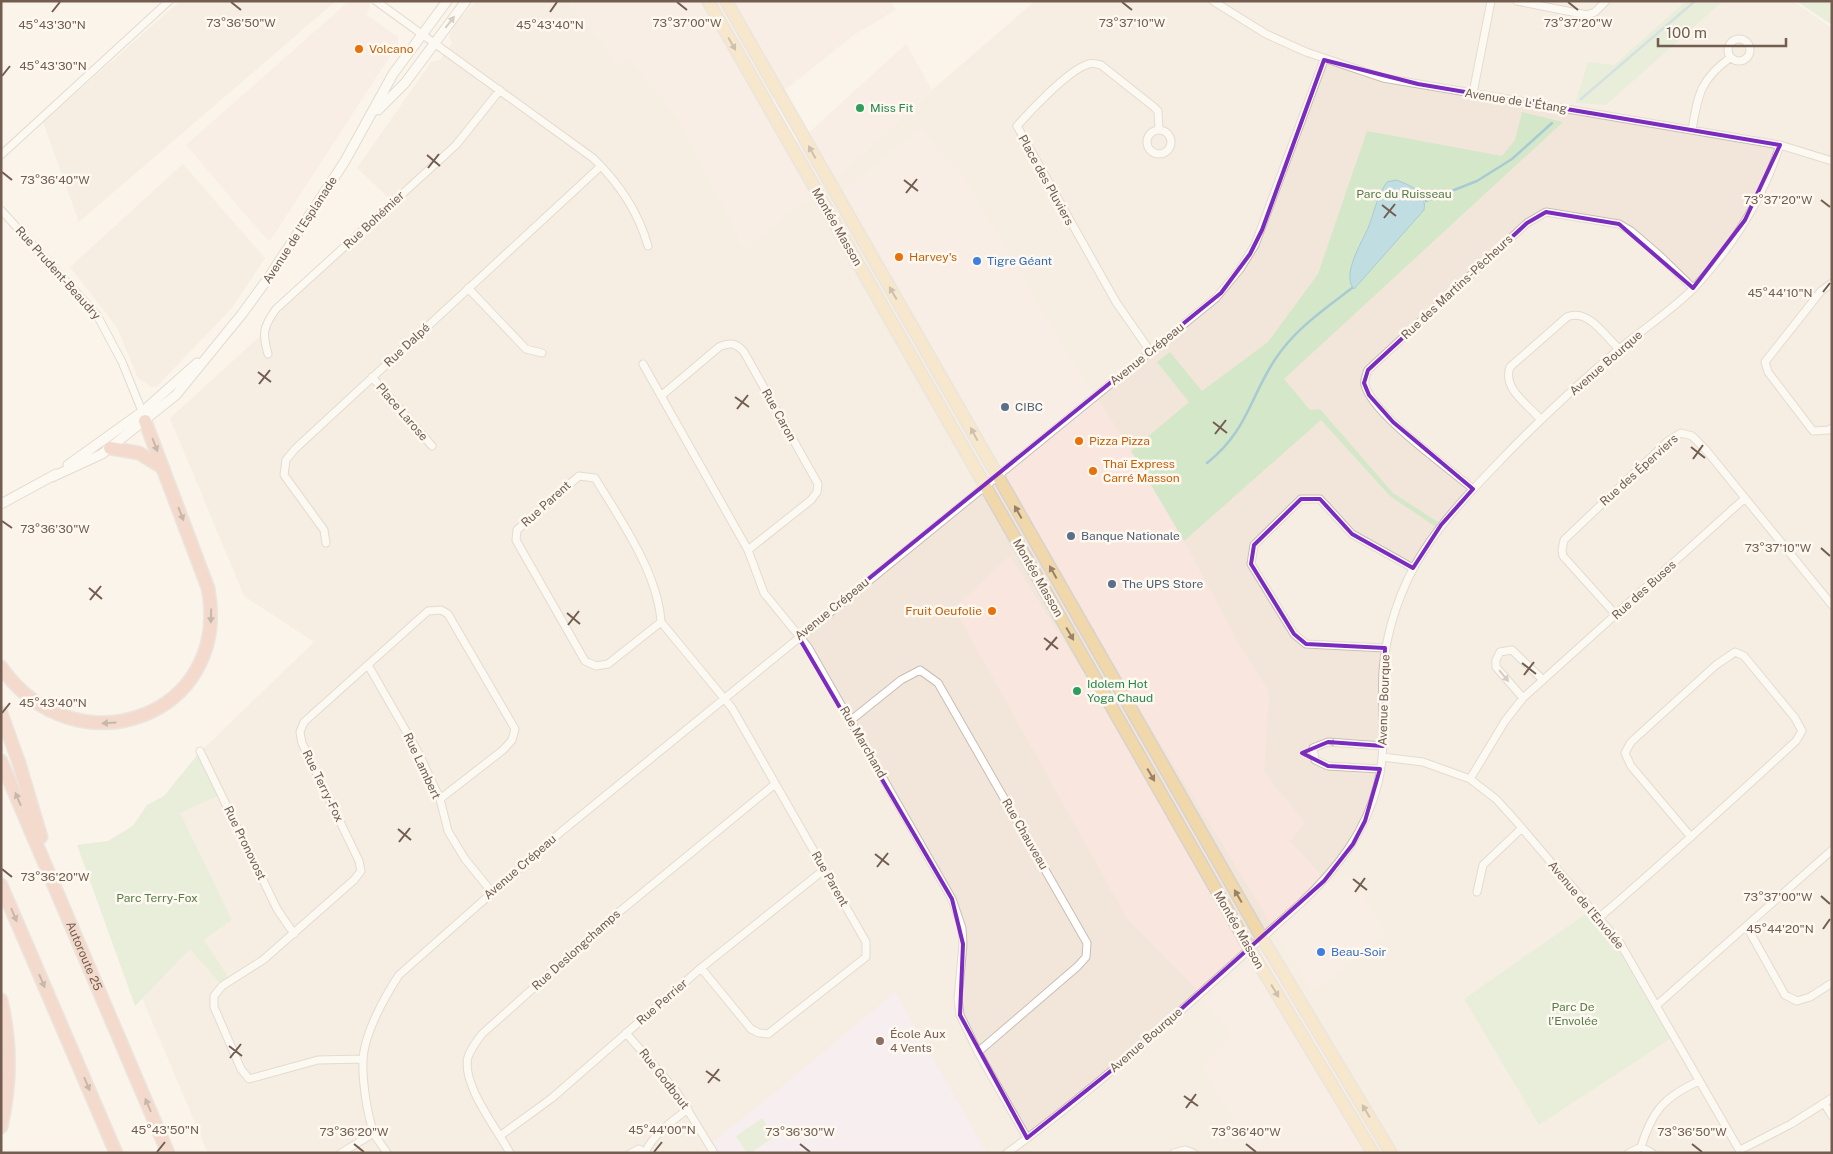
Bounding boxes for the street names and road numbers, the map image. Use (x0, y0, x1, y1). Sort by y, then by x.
street label: Avenue de L'Étang (1464, 86, 1568, 116)
street label: Place des Pluviers (1015, 132, 1077, 228)
street label: Avenue de l'Esplanade (260, 174, 340, 286)
street label: Montée Masson (809, 185, 865, 269)
street label: Rue Bohémier (341, 188, 408, 252)
street label: Rue Prudent-Beaudry (13, 224, 104, 323)
street label: Rue des Martins-Pêcheurs (1398, 232, 1516, 342)
street label: Rue Dalpé (381, 320, 433, 370)
street label: Avenue Crépeau (1107, 320, 1187, 388)
street label: Avenue Bourque (1567, 328, 1645, 398)
street label: Place Larose (373, 380, 431, 444)
street label: Rue Caron (759, 386, 799, 444)
street label: Rue des Éperviers (1597, 431, 1681, 509)
street label: Rue Parent (518, 478, 574, 530)
street label: Montée Masson (1010, 536, 1066, 620)
street label: Rue des Buses (1609, 558, 1679, 622)
street label: Avenue Crépeau (792, 575, 872, 643)
street label: Avenue Bourque (1375, 654, 1393, 746)
street label: Rue Marchand (837, 704, 889, 780)
street label: Rue Lambert (401, 731, 444, 802)
street label: Rue Terry-Fox (300, 748, 347, 824)
street label: Rue Chauveau (999, 796, 1051, 872)
street label: Rue Pronovost (221, 804, 269, 883)
street label: Avenue Crépeau (481, 832, 559, 902)
street label: Rue Parent (809, 849, 852, 909)
street label: Avenue de l'Envolée (1545, 858, 1627, 952)
street label: Montée Masson (1211, 888, 1267, 972)
street label: Rue Deslongchamps (529, 907, 623, 993)
street label: Autoroute 25 (63, 919, 105, 993)
street label: Rue Perrier (634, 976, 691, 1028)
street label: Avenue Bourque (1107, 1005, 1185, 1075)
street label: Rue Godbout (636, 1046, 692, 1112)

